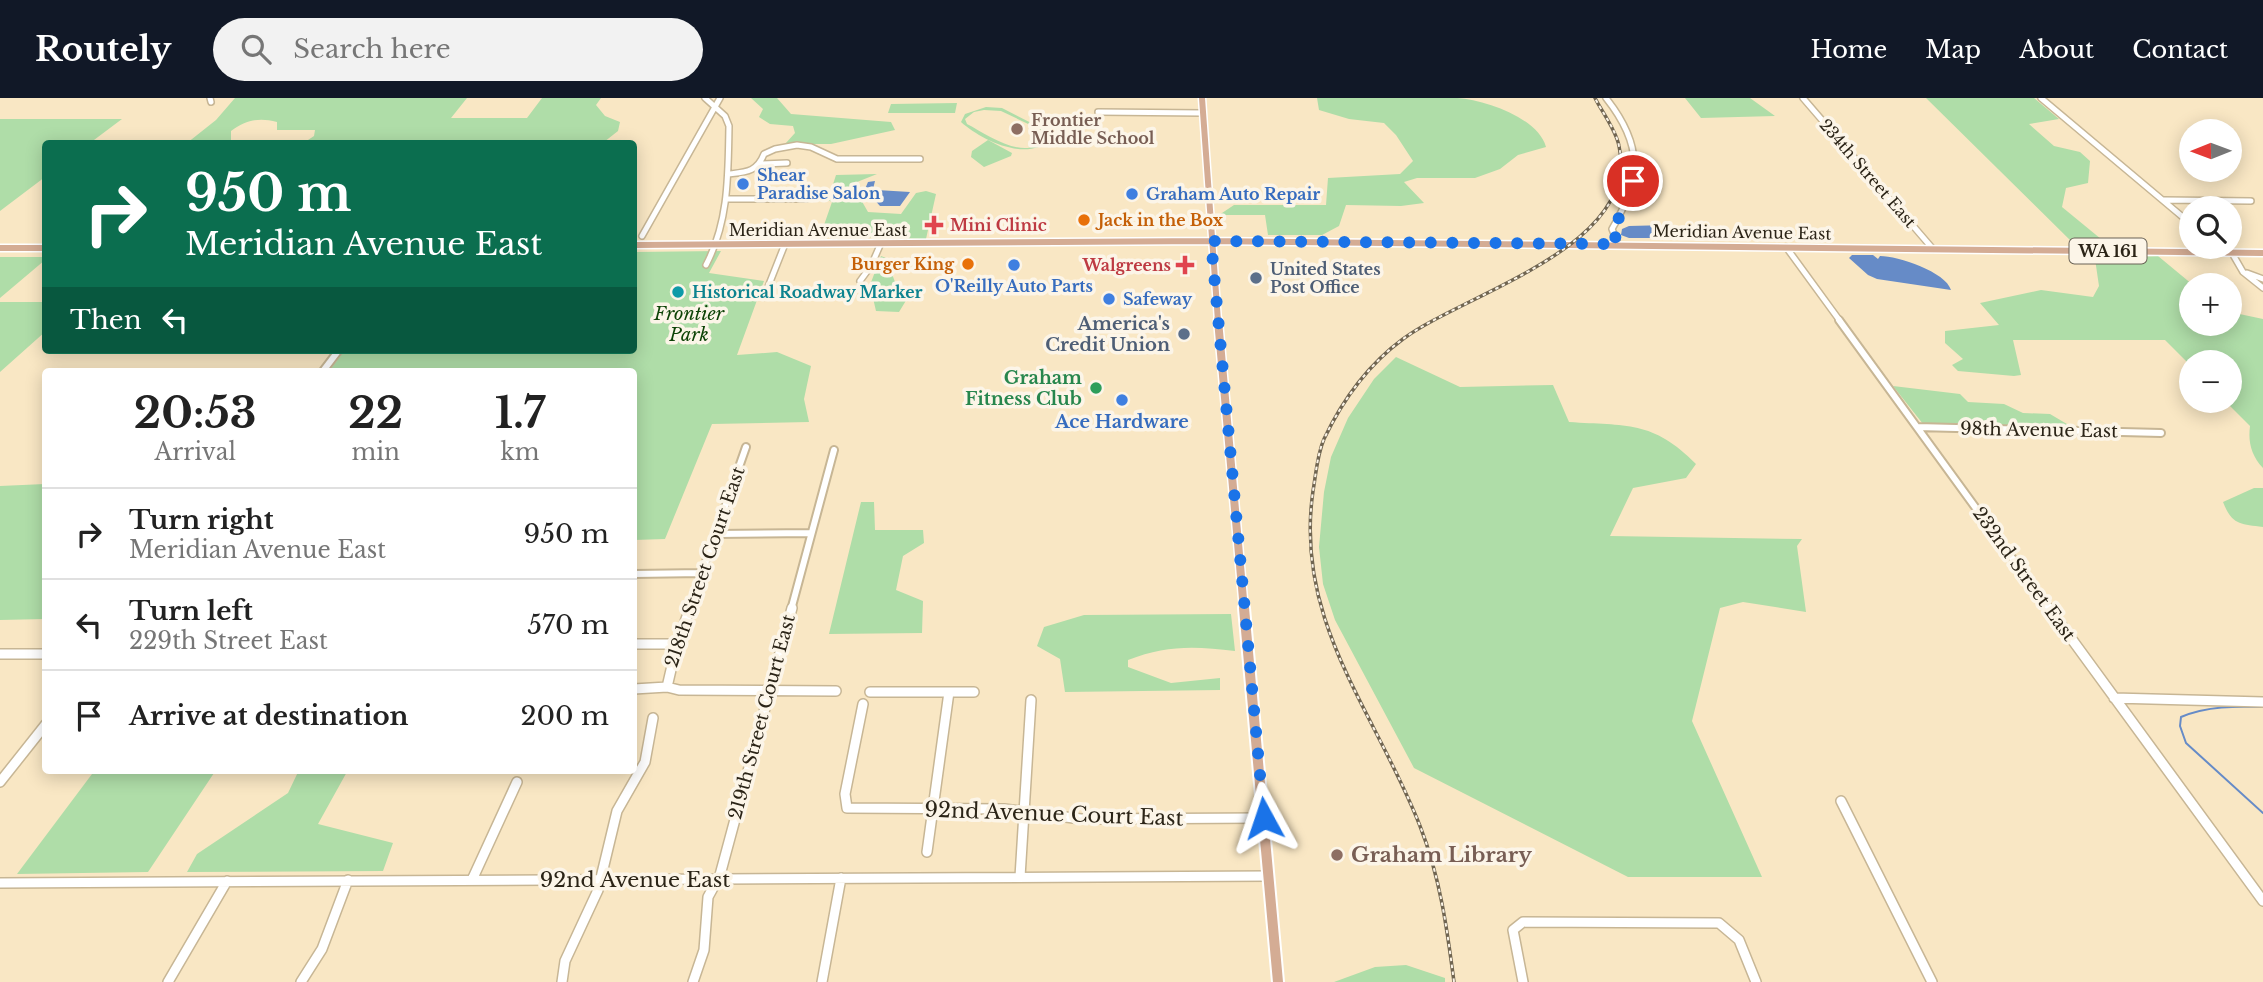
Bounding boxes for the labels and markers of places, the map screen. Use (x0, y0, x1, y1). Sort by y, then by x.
place label: Frontier Middle School (1031, 110, 1155, 148)
marker: Frontier Middle School (1009, 121, 1025, 137)
pin (1603, 151, 1663, 211)
place label: Shear Paradise Salon (757, 165, 881, 203)
marker: Shear Paradise Salon (735, 176, 751, 192)
place label: Graham Auto Repair (1146, 184, 1320, 204)
marker: Graham Auto Repair (1124, 186, 1140, 202)
place label: Jack in the Box (1095, 210, 1224, 230)
marker: Jack in the Box (1076, 212, 1092, 228)
marker: Mini Clinic (924, 215, 944, 235)
place label: Mini Clinic (950, 215, 1047, 235)
place label: Burger King (851, 254, 955, 274)
place label: Walgreens (1081, 255, 1171, 275)
marker: Burger King (960, 256, 976, 272)
marker: O'Reilly Auto Parts (1006, 257, 1022, 273)
marker: Walgreens (1177, 257, 1193, 273)
place label: United States Post Office (1270, 259, 1381, 297)
marker: United States Post Office (1248, 270, 1264, 286)
place label: O'Reilly Auto Parts (935, 276, 1093, 296)
place label: Historical Roadway Marker (692, 282, 923, 302)
marker: Historical Roadway Marker (670, 284, 686, 300)
place label: Safeway (1123, 289, 1193, 309)
marker: Safeway (1101, 291, 1117, 307)
place label: America's Credit Union (1045, 313, 1170, 356)
marker: America's Credit Union (1176, 326, 1192, 342)
place label: Graham Fitness Club (965, 367, 1082, 410)
marker: Graham Fitness Club (1088, 380, 1104, 396)
marker: Ace Hardware (1114, 392, 1130, 408)
place label: Ace Hardware (1054, 411, 1189, 433)
place label: Graham Library (1351, 842, 1532, 868)
marker: Graham Library (1329, 847, 1345, 863)

